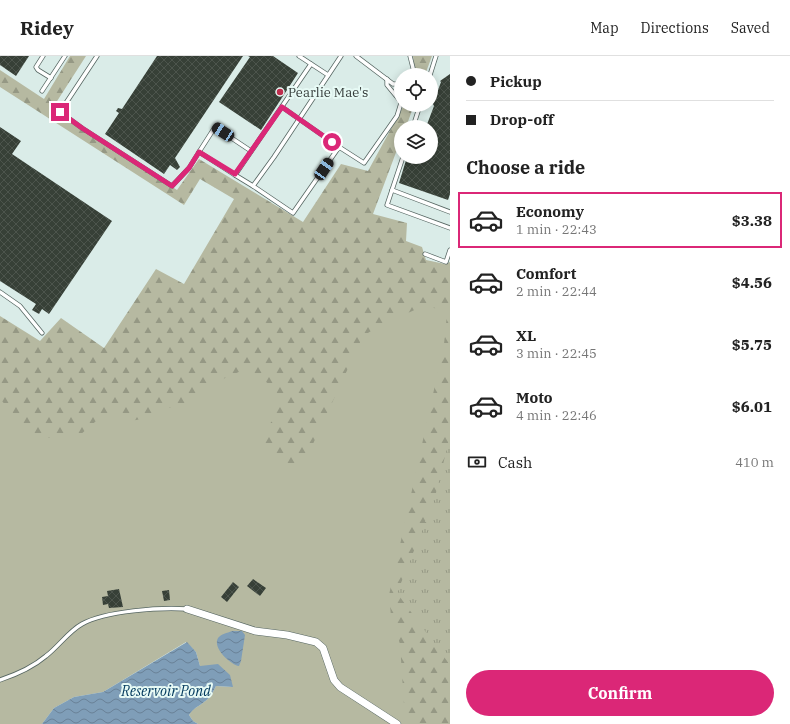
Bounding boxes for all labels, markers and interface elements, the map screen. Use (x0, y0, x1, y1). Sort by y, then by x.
text: Ridey (20, 16, 74, 40)
text: Map (590, 19, 619, 37)
text: Directions (641, 19, 709, 37)
text: Saved (731, 19, 770, 37)
map controls (394, 68, 438, 164)
button: locate (394, 68, 438, 112)
text: Pickup (490, 72, 542, 91)
place label: Pearlie Mae's (288, 84, 368, 101)
marker: Pearlie Mae's (275, 87, 285, 97)
route end (51, 103, 69, 121)
text: Drop-off (490, 110, 554, 129)
car (210, 120, 236, 144)
button: layers (394, 120, 438, 164)
route start (323, 133, 341, 151)
car (312, 156, 336, 182)
text: Choose a ride (466, 156, 585, 179)
icon: car (468, 202, 504, 238)
text: Economy (516, 202, 584, 221)
text: $3.38 (732, 211, 772, 230)
text: 1 min · 22:43 (516, 221, 597, 238)
icon: car (468, 264, 504, 300)
text: Comfort (516, 264, 576, 283)
text: $4.56 (732, 273, 772, 292)
text: 2 min · 22:44 (516, 283, 597, 300)
icon: car (468, 326, 504, 362)
text: XL (516, 326, 536, 345)
text: $5.75 (732, 335, 772, 354)
text: 3 min · 22:45 (516, 345, 597, 362)
icon: car (468, 388, 504, 424)
text: Moto (516, 388, 553, 407)
text: $6.01 (732, 397, 772, 416)
text: 4 min · 22:46 (516, 407, 597, 424)
icon: cash (466, 451, 488, 473)
text: Cash (498, 453, 532, 472)
text: 410 m (735, 454, 774, 471)
button: Confirm (466, 670, 774, 716)
water label: Reservoir Pond (120, 682, 211, 700)

